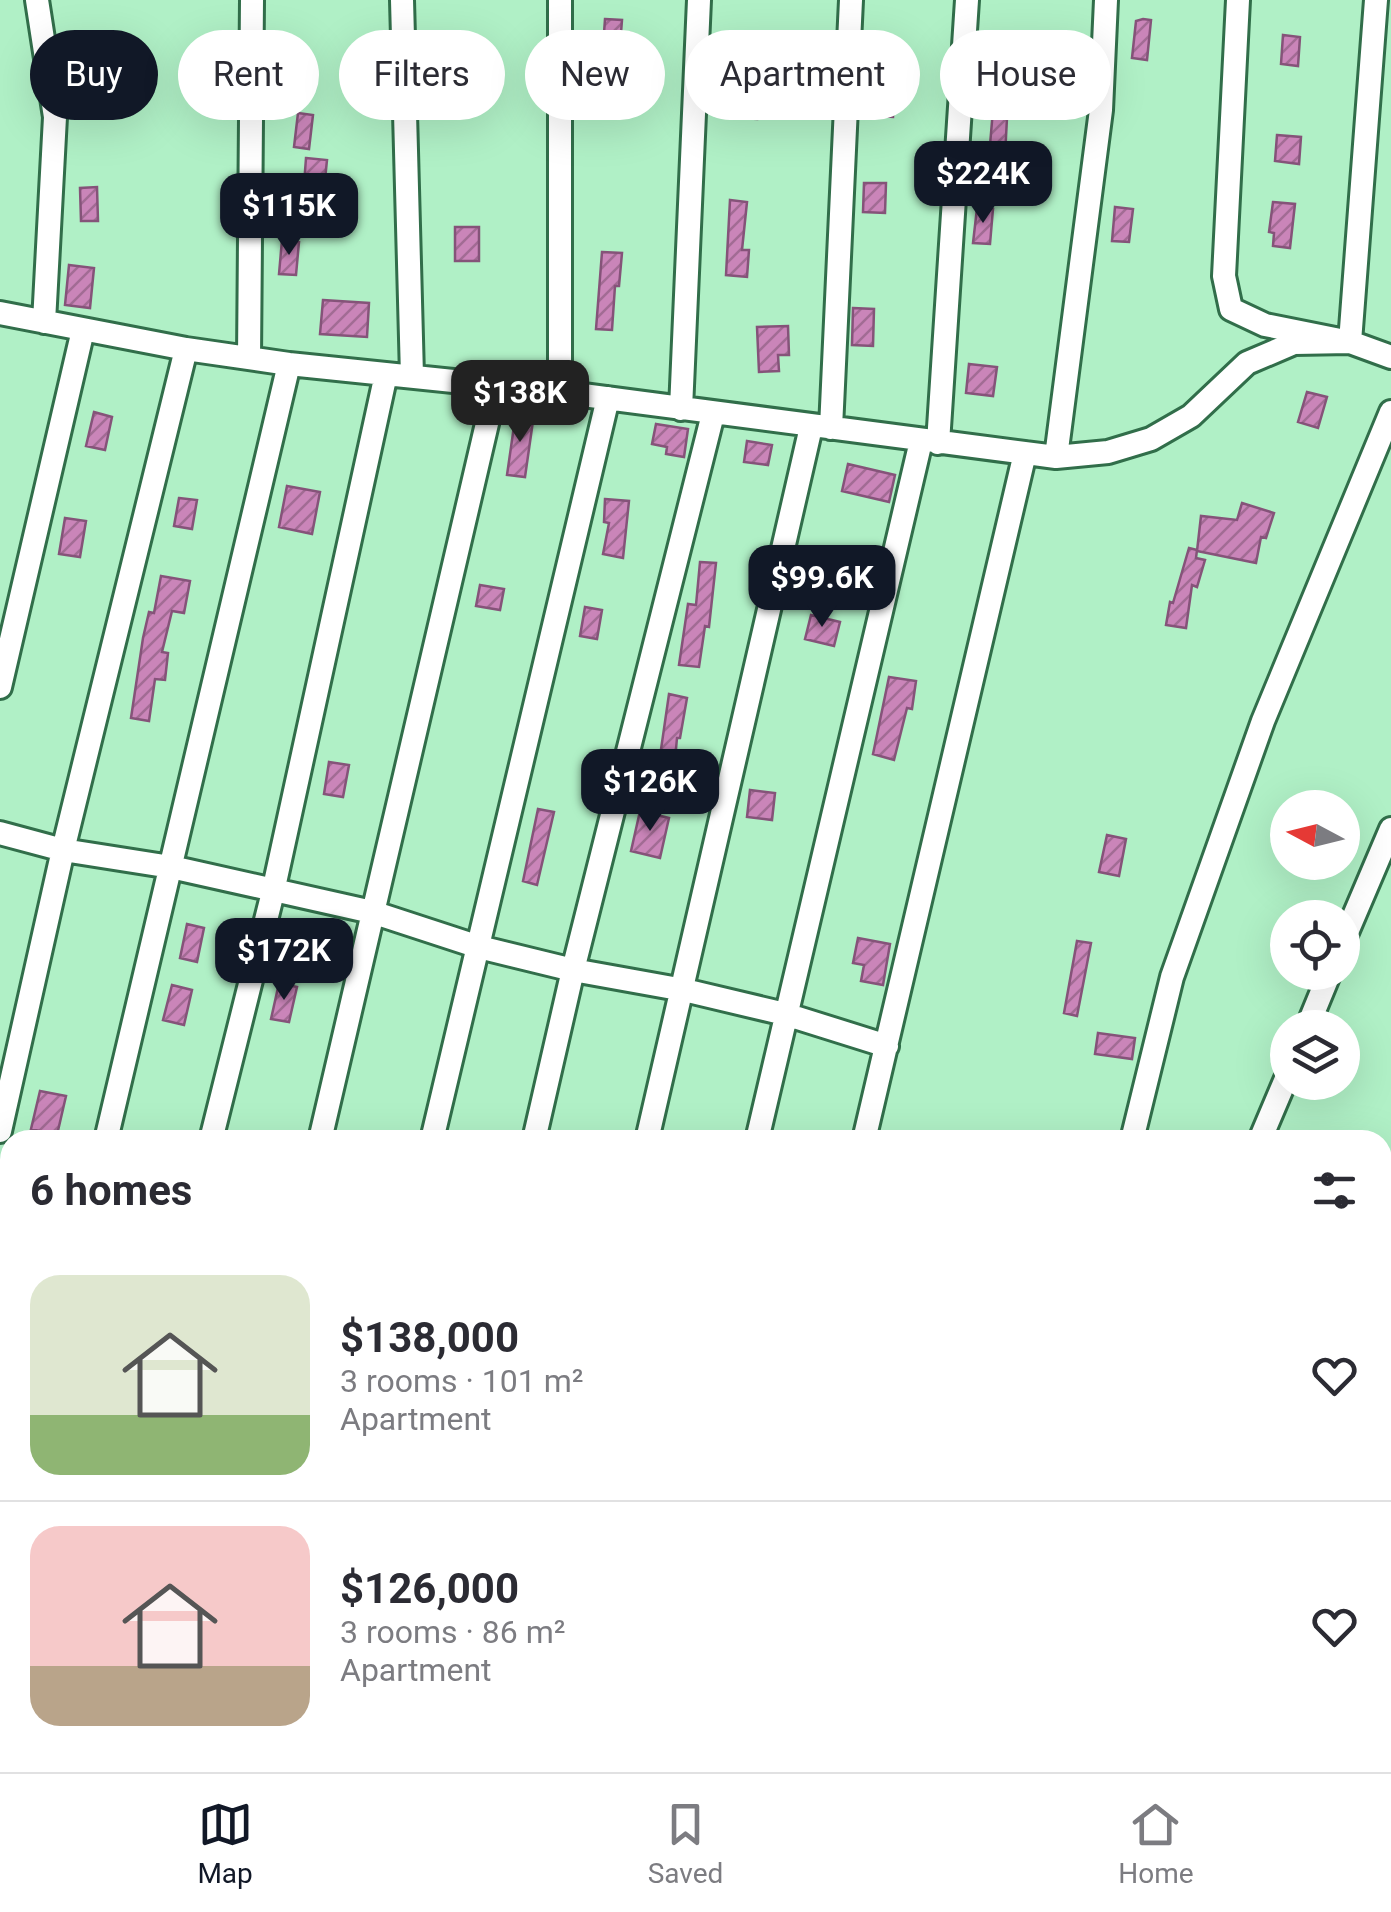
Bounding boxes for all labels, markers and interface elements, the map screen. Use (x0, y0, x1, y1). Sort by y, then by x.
chip: Buy (30, 30, 158, 120)
chip: Rent (178, 30, 319, 120)
chip: Filters (339, 30, 505, 120)
chip: New (525, 30, 665, 120)
chip: Apartment (685, 30, 920, 120)
chip: House (940, 30, 1111, 120)
pin: $224K (913, 141, 1053, 226)
text: $224K (936, 154, 1030, 192)
pin: $115K (219, 173, 359, 258)
text: $115K (242, 186, 336, 224)
pin: $138K (450, 360, 590, 445)
text: $138K (473, 373, 567, 411)
pin: $99.6K (741, 545, 903, 630)
text: $99.6K (770, 558, 874, 596)
pin: $126K (580, 749, 720, 834)
text: $126K (603, 762, 697, 800)
north arrow (1270, 790, 1360, 880)
map controls (1270, 790, 1360, 1100)
button: locate (1270, 900, 1360, 990)
pin: $172K (214, 918, 354, 1003)
text: $172K (237, 931, 331, 969)
button: layers (1270, 1010, 1360, 1100)
icon: filters (1307, 1163, 1362, 1218)
text: 6 homes (30, 1166, 192, 1215)
text: $138,000 (340, 1313, 519, 1362)
icon: home (110, 1315, 230, 1435)
icon: heart (1307, 1348, 1362, 1403)
text: 3 rooms · 101 m² (340, 1362, 583, 1400)
text: Apartment (340, 1400, 492, 1438)
text: $126,000 (340, 1564, 519, 1613)
icon: home (110, 1566, 230, 1686)
icon: heart (1307, 1599, 1362, 1654)
text: 3 rooms · 86 m² (340, 1613, 565, 1651)
text: Apartment (340, 1651, 492, 1689)
tab: Map (197, 1797, 253, 1890)
tab: Saved (648, 1797, 723, 1890)
tab: Home (1118, 1797, 1194, 1890)

